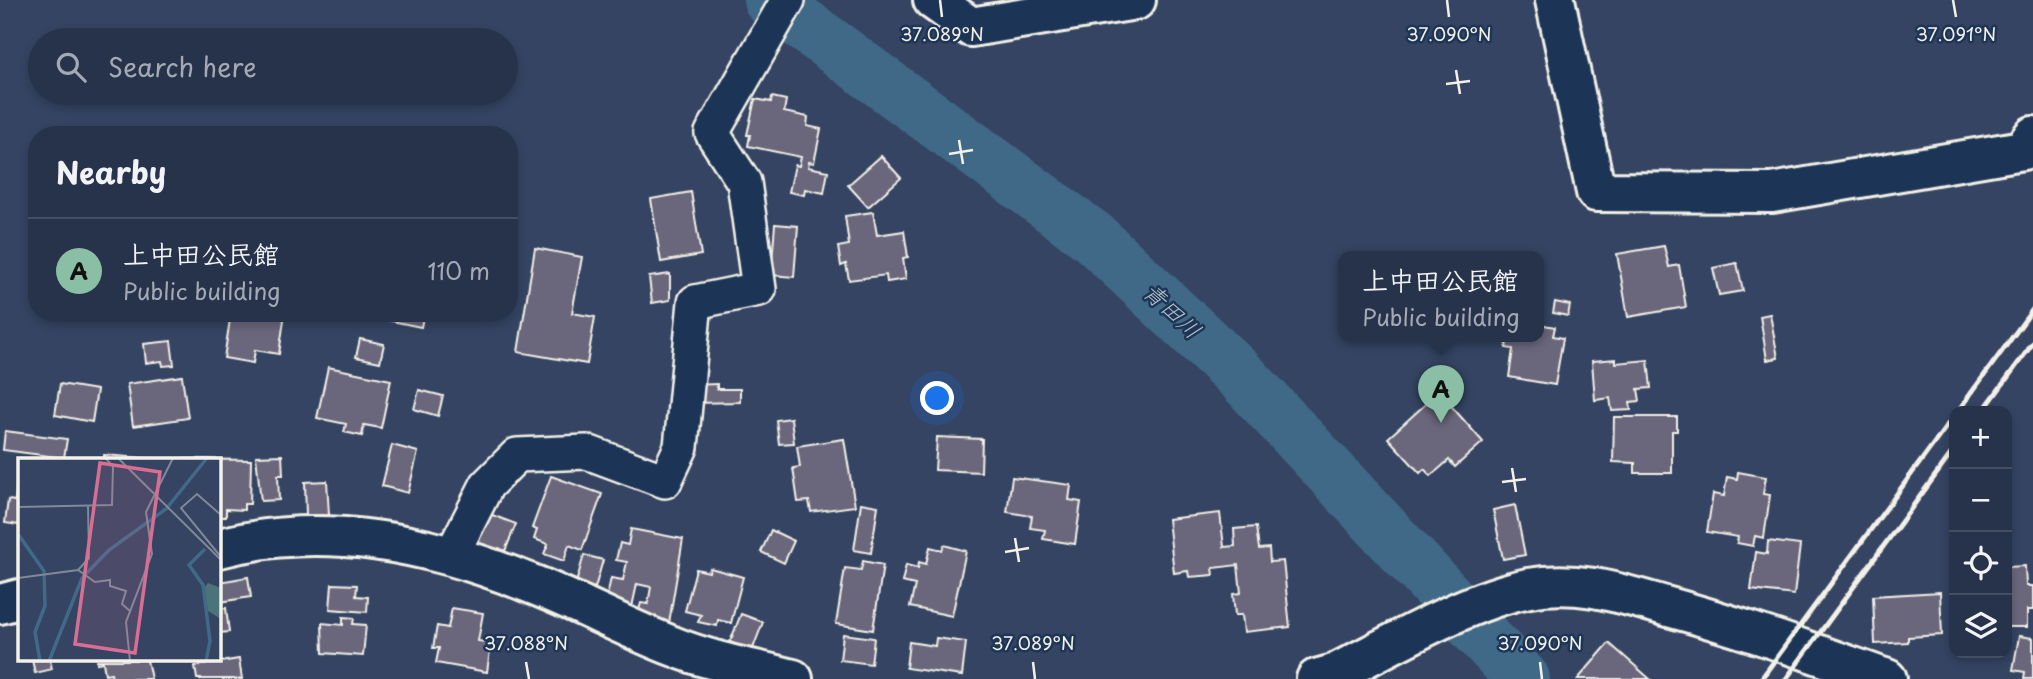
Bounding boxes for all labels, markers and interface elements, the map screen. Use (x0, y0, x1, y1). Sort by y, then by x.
text: 37.089°N (900, 20, 984, 47)
text: 37.090°N (1406, 20, 1492, 47)
text: 37.091°N (1916, 20, 1996, 47)
search box (28, 28, 518, 105)
text: Search here (108, 47, 257, 86)
icon: search (52, 48, 90, 86)
text: Nearby (56, 149, 166, 194)
text: 上中田公民館 (123, 234, 279, 273)
popup (1338, 251, 1544, 342)
text: A (70, 253, 88, 288)
text: 110 m (428, 253, 490, 288)
text: 上中田公民館 (1362, 260, 1518, 299)
text: Public building (123, 273, 280, 308)
water label: 青田川 (1136, 274, 1210, 346)
text: Public building (1362, 299, 1520, 334)
pin: A (1418, 365, 1464, 423)
your location (920, 381, 954, 415)
map controls (1949, 406, 2012, 658)
button: + (1949, 406, 2012, 469)
inset map (18, 458, 220, 662)
button: − (1949, 469, 2012, 532)
button: locate (1949, 532, 2012, 595)
button: layers (1949, 595, 2012, 658)
text: 37.088°N (484, 629, 568, 656)
text: 37.089°N (991, 629, 1075, 656)
text: 37.090°N (1497, 629, 1583, 656)

